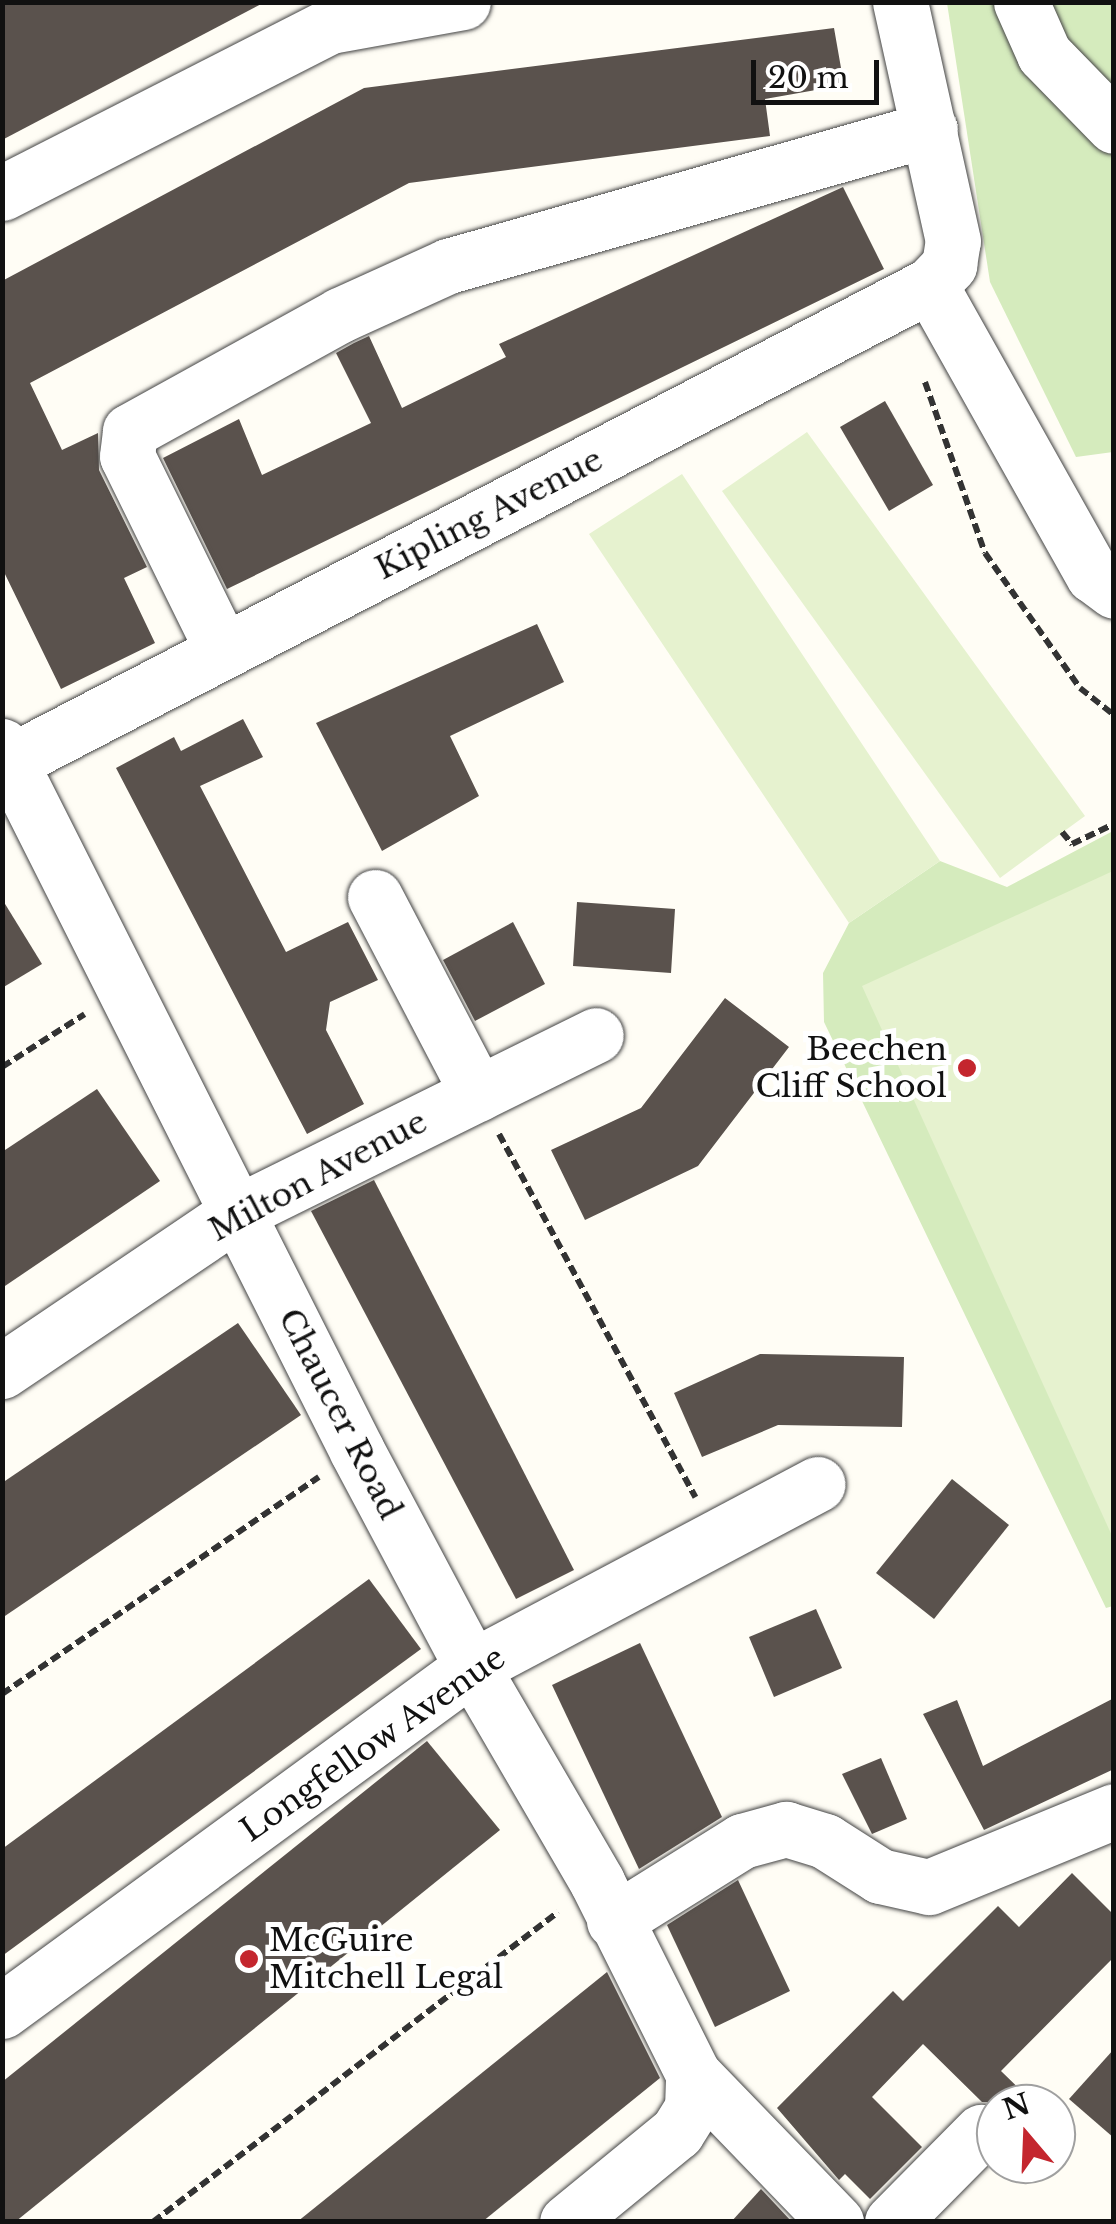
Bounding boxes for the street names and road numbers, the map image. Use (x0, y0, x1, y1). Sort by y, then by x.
street label: Kipling Avenue (368, 440, 610, 588)
street label: Milton Avenue (202, 1102, 434, 1250)
street label: Chaucer Road (270, 1302, 410, 1526)
street label: Longfellow Avenue (233, 1638, 513, 1850)

